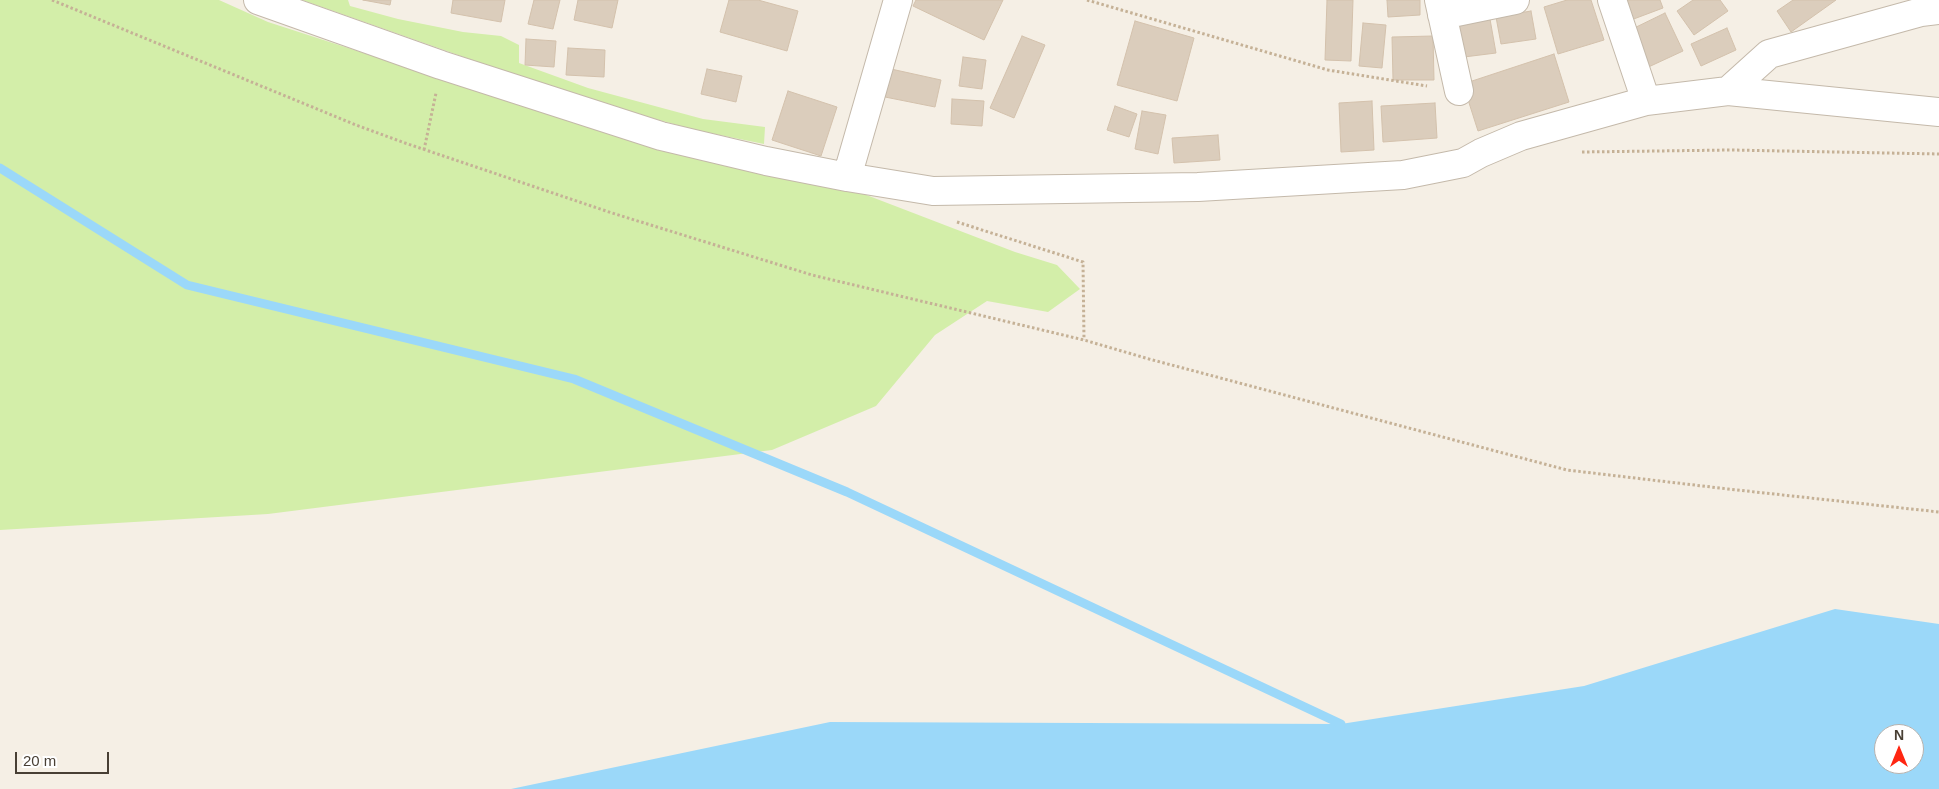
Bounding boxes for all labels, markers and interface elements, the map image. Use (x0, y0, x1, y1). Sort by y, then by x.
north arrow (1874, 724, 1924, 774)
text: N (1894, 727, 1904, 743)
scale bar (18, 742, 111, 774)
text: 20 m (23, 752, 56, 769)

